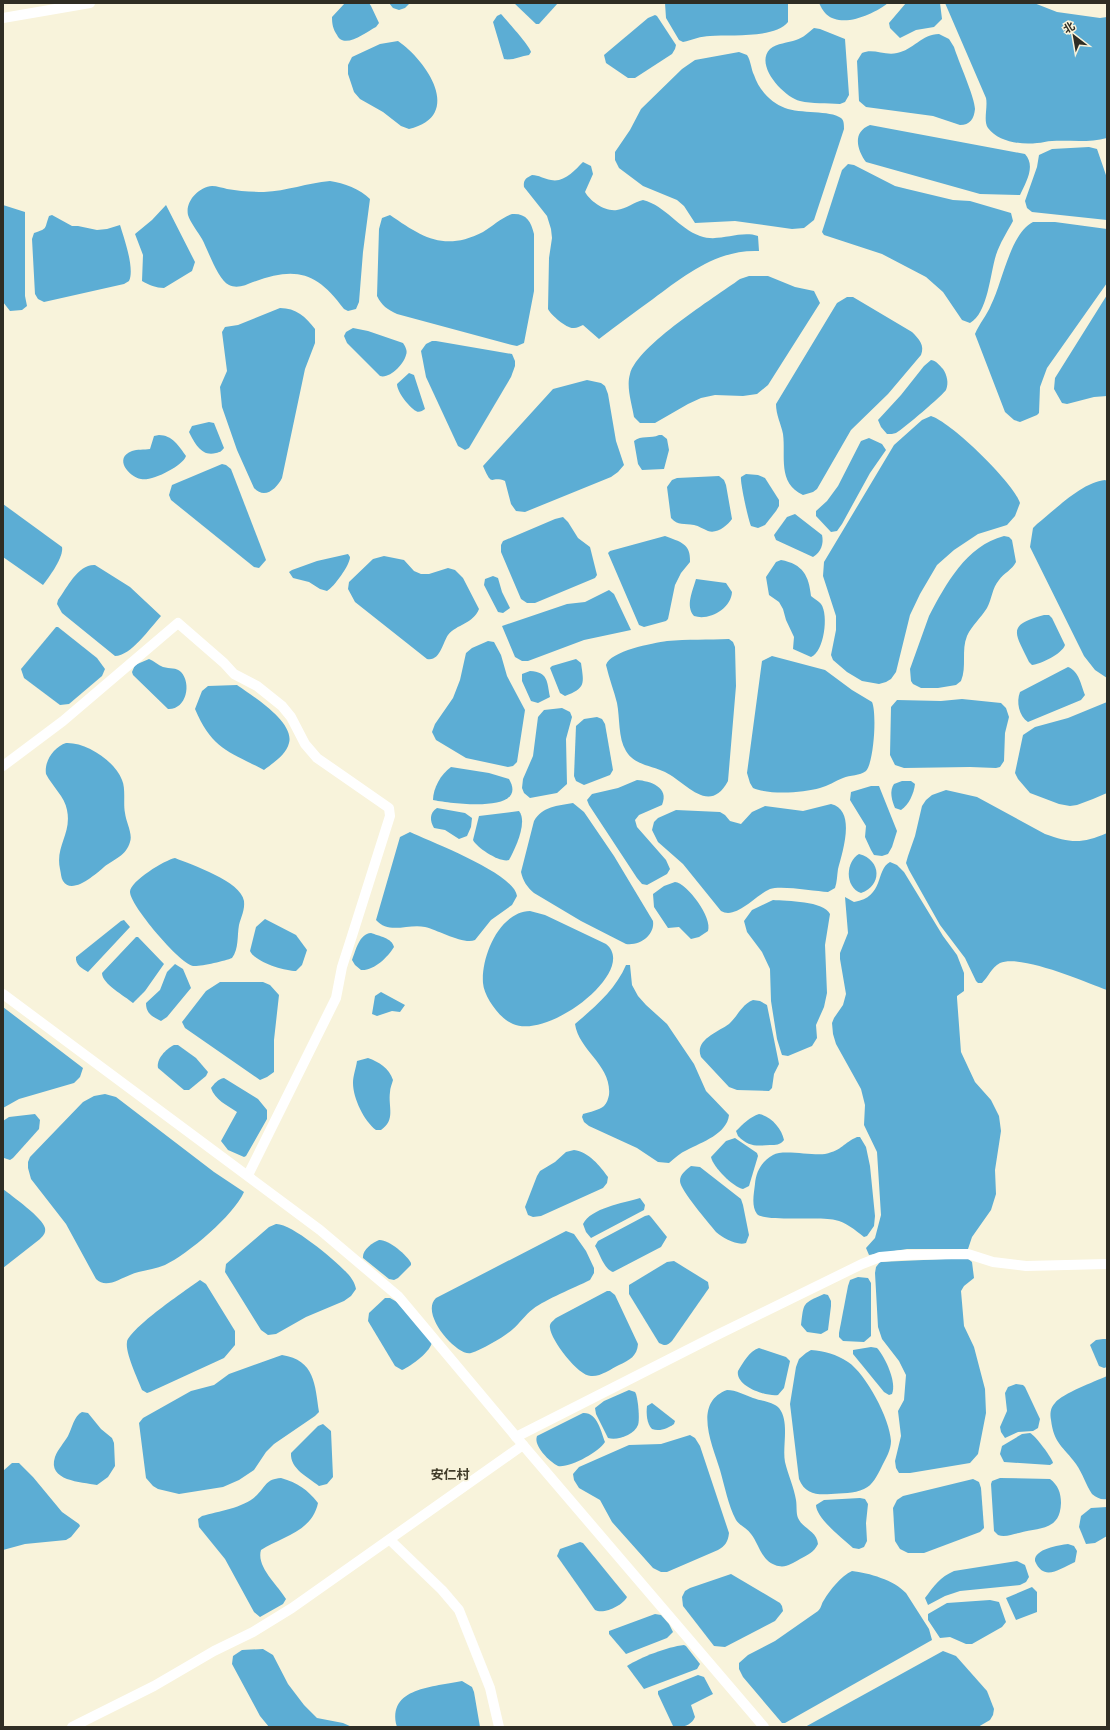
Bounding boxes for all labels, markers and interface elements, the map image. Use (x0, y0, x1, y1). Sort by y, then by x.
north arrow (1054, 16, 1094, 56)
text: 北 (1061, 19, 1077, 36)
district label: 安仁村 (430, 1466, 470, 1482)

